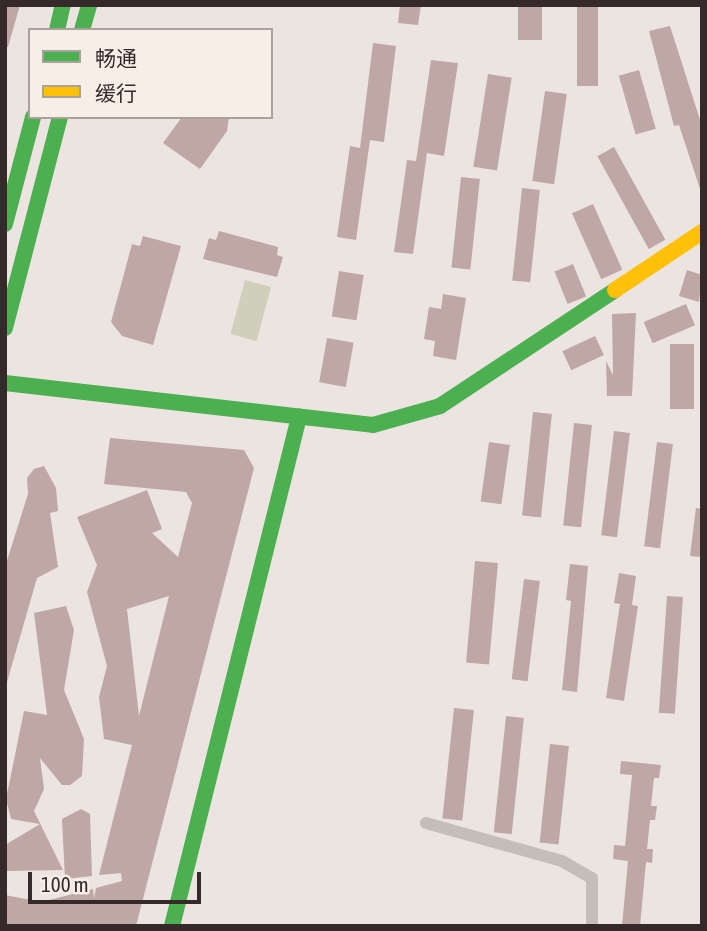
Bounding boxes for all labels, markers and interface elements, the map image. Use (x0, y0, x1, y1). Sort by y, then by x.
legend (28, 28, 273, 119)
text: 畅通 (95, 46, 137, 70)
text: 缓行 (95, 81, 137, 105)
scale bar (32, 858, 205, 902)
text: 100 m (41, 872, 89, 896)

